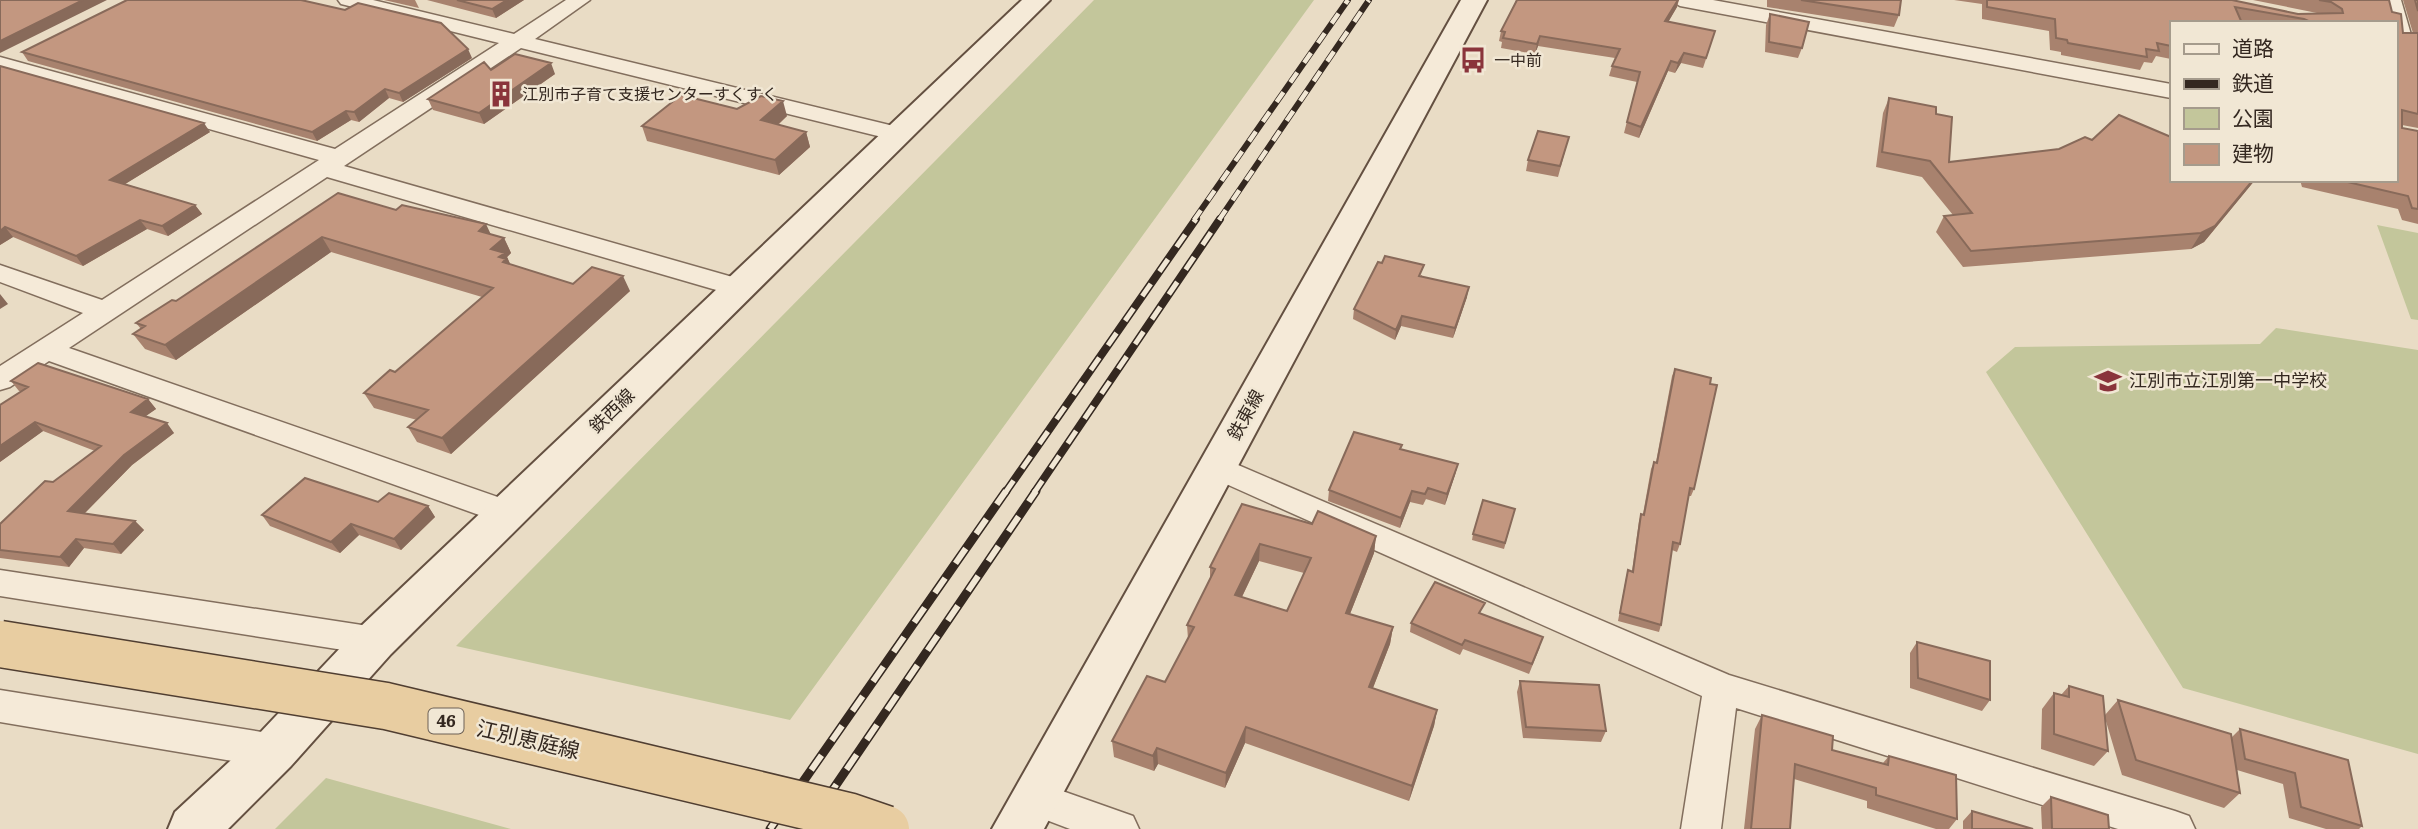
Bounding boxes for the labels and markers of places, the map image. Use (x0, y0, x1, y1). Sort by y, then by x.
bus stop icon: 一中前 (1458, 45, 1488, 75)
place label: 一中前 (1494, 47, 1542, 71)
building icon: 江別市子育て支援センターすくすく (486, 79, 516, 109)
place label: 江別市子育て支援センターすくすく (522, 81, 778, 105)
school or university icon: 江別市立江別第一中学校 (2093, 366, 2123, 396)
place label: 江別市立江別第一中学校 (2129, 366, 2327, 393)

